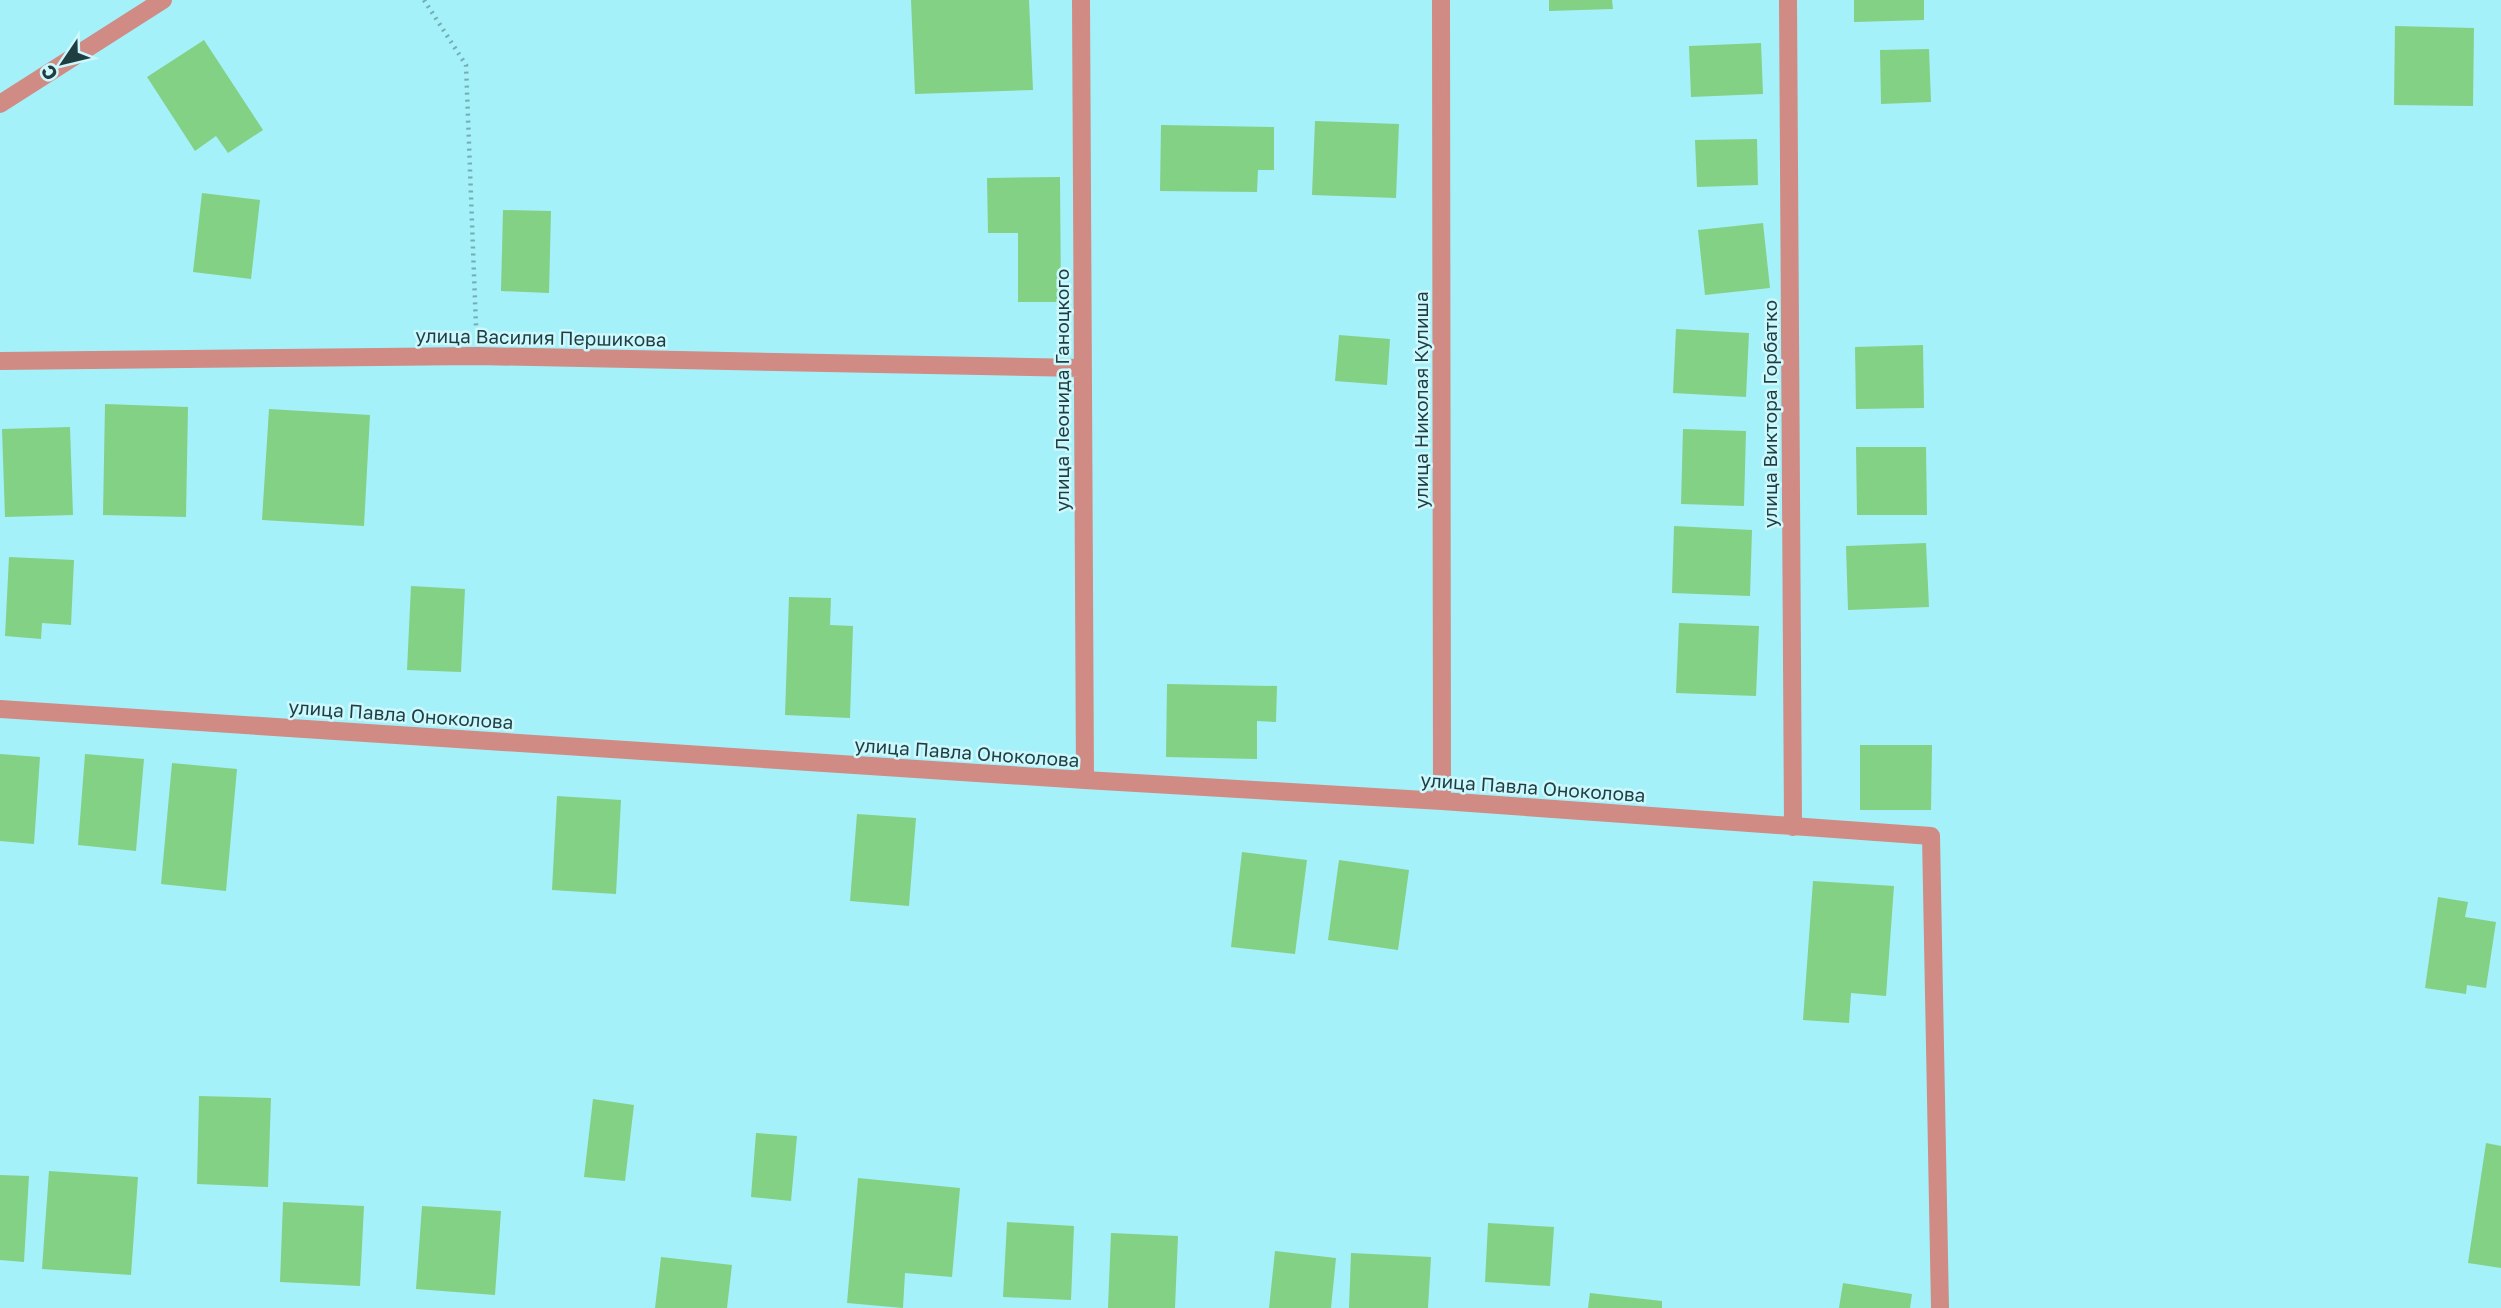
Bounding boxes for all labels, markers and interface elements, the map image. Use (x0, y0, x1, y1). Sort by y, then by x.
north arrow (28, 28, 98, 98)
text: С (35, 61, 62, 85)
street label: улица Леонида Ганоцкого (1050, 269, 1073, 511)
street label: улица Николая Кулиша (1409, 291, 1432, 509)
street label: улица Виктора Горбатко (1758, 300, 1781, 528)
street label: улица Василия Першикова (415, 323, 667, 351)
street label: улица Павла Оноколова (288, 695, 514, 733)
street label: улица Павла Оноколова (854, 733, 1080, 771)
street label: улица Павла Оноколова (1420, 768, 1646, 806)

